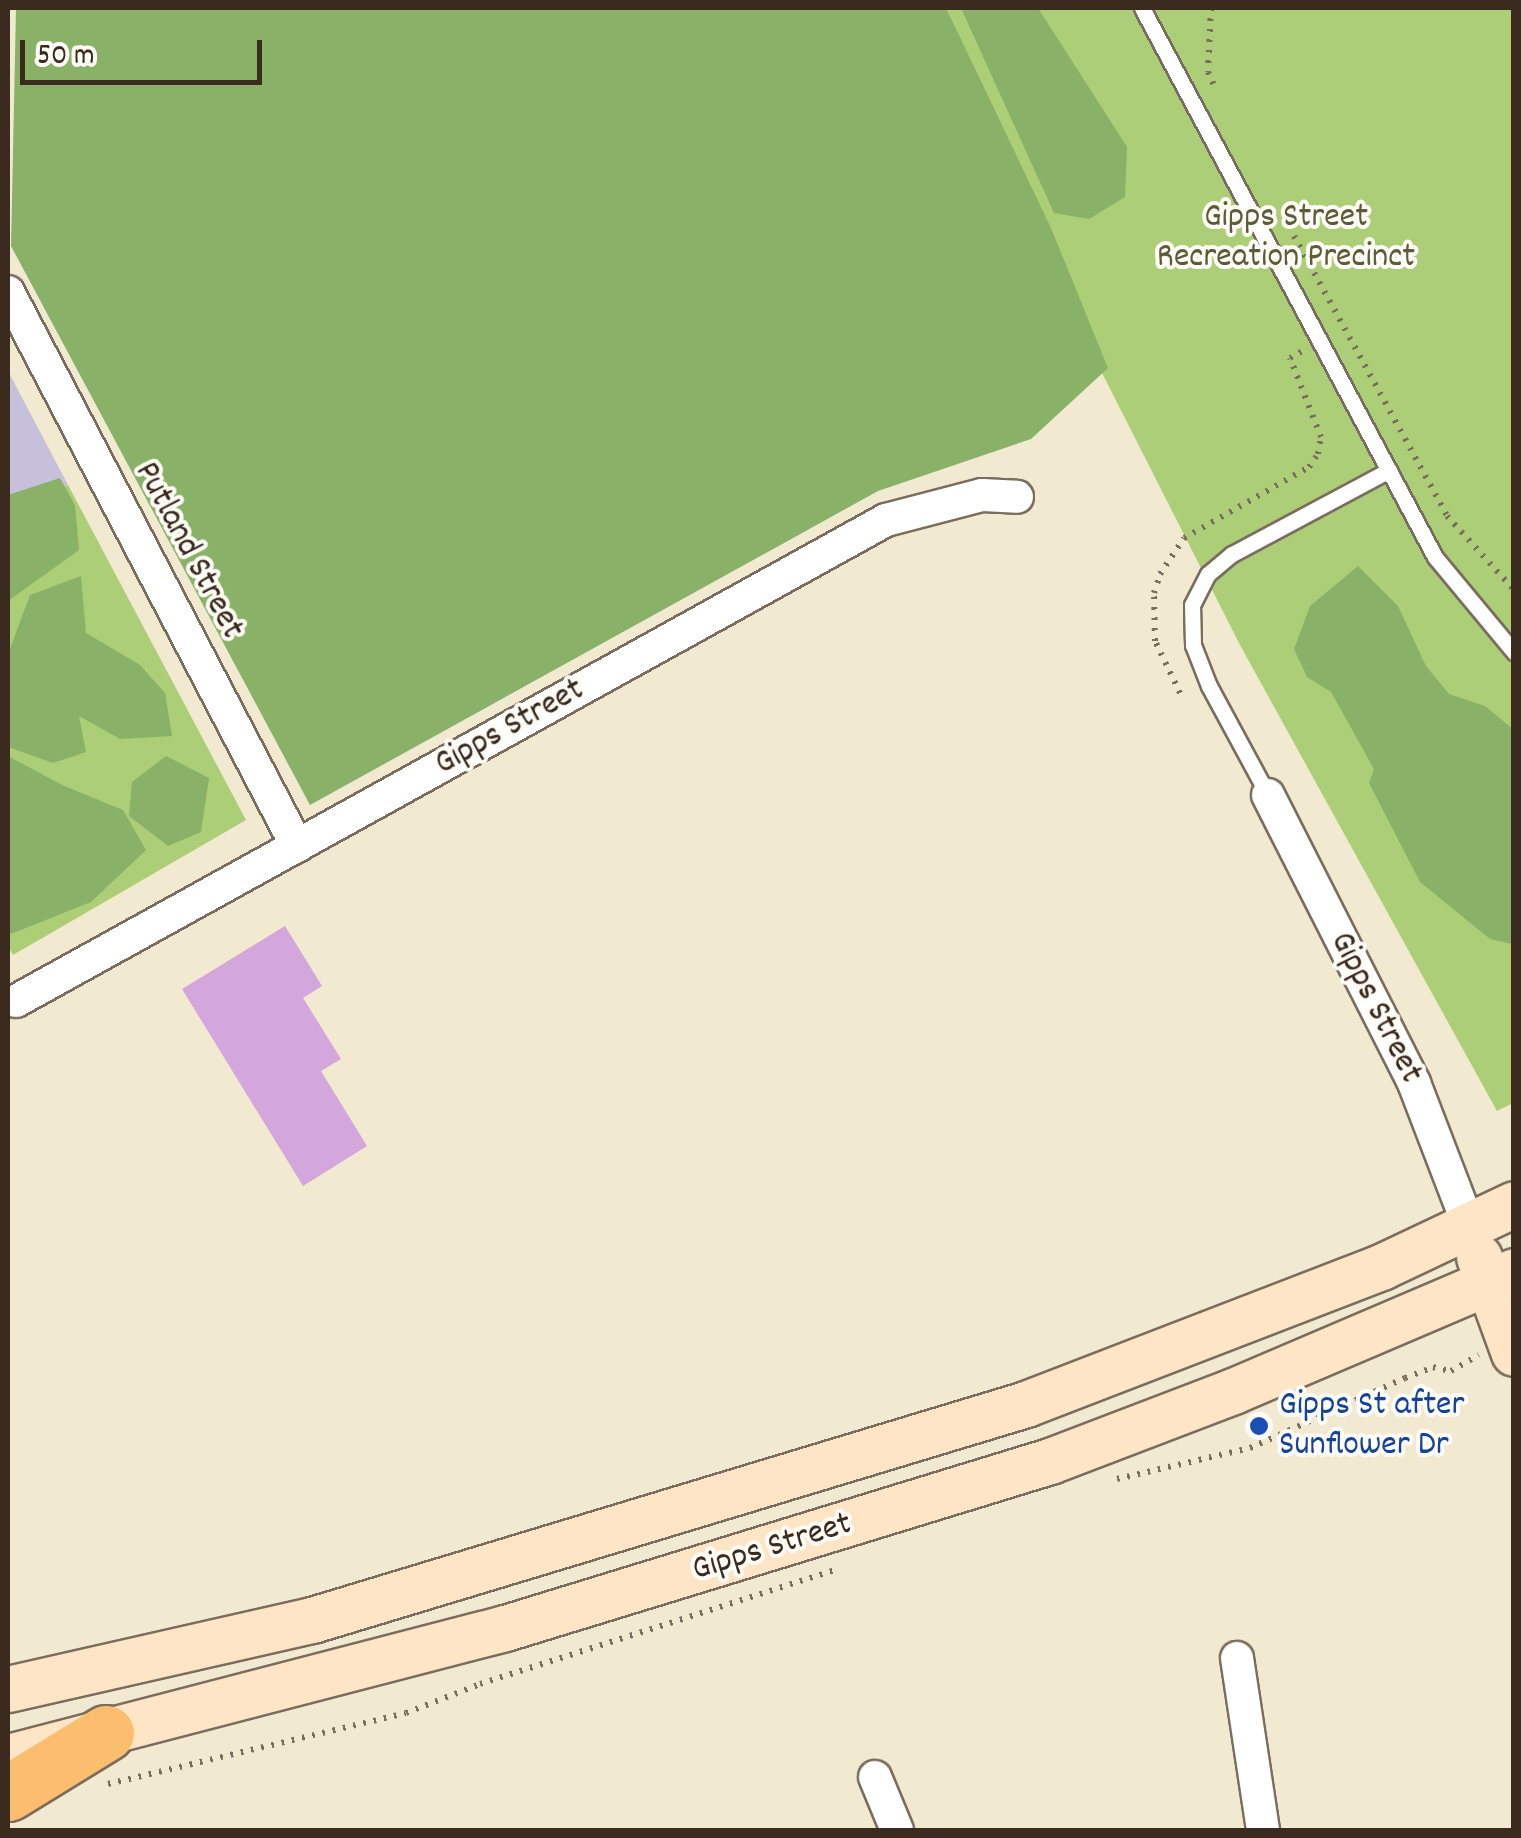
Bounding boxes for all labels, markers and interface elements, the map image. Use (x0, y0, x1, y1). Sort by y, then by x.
scale bar (25, 20, 268, 82)
text: 50 m (37, 36, 95, 79)
park label: Gipps Street Recreation Precinct (1157, 197, 1415, 279)
street label: Putland Street (124, 455, 252, 647)
street label: Gipps Street (428, 670, 592, 786)
street label: Gipps Street (1319, 925, 1431, 1091)
place label: Gipps St after Sunflower Dr (1279, 1385, 1464, 1467)
marker: Gipps St after Sunflower Dr (1248, 1415, 1270, 1437)
street label: Gipps Street (687, 1504, 857, 1592)

